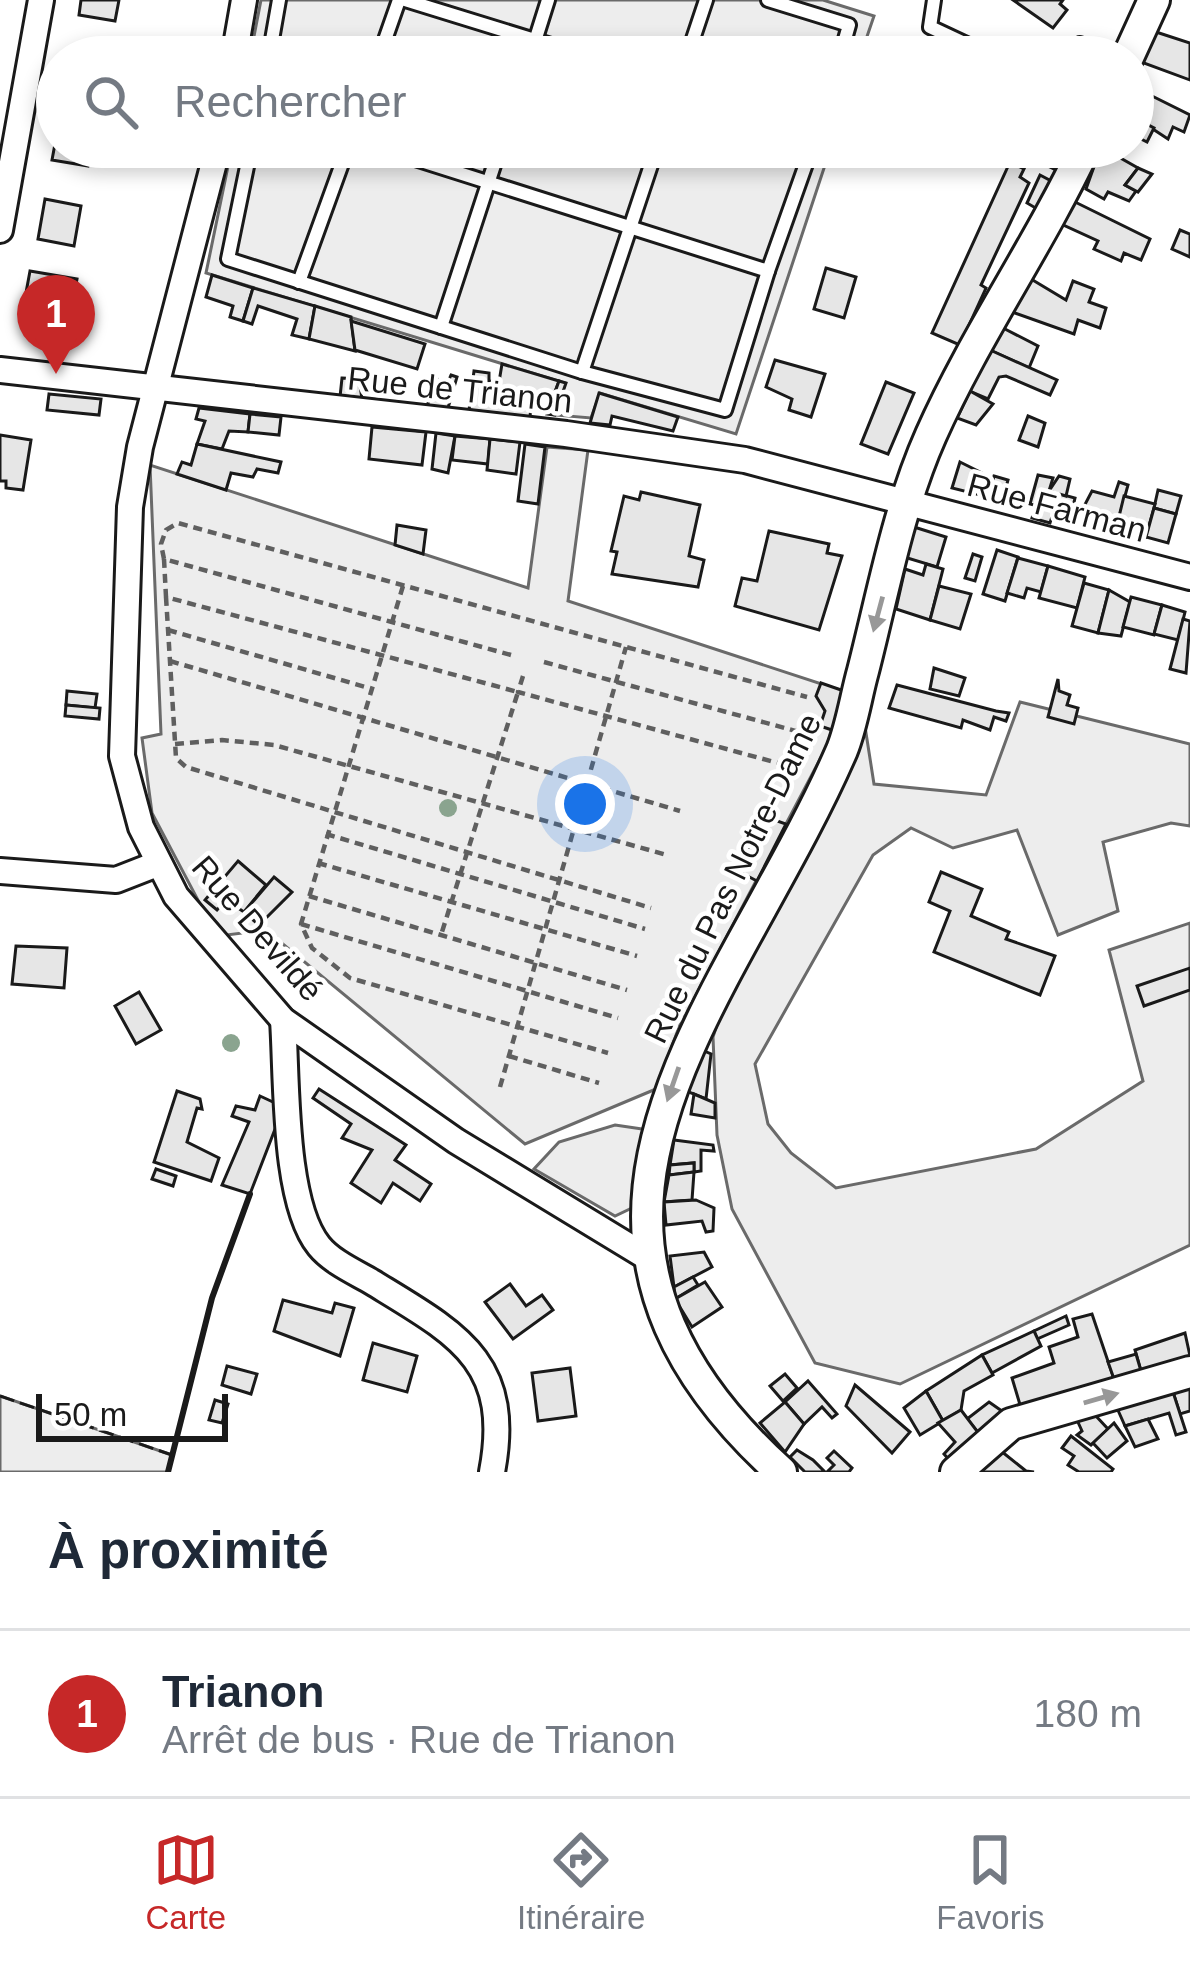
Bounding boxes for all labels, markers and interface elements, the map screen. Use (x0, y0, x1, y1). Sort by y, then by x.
search box (36, 36, 1154, 168)
icon: search (78, 69, 144, 135)
text: Rechercher (174, 76, 407, 127)
pin: 1 (17, 275, 95, 374)
street label: Rue de Trianon (346, 359, 574, 420)
street label: Rue Farman (964, 466, 1150, 549)
one-way arrow (868, 595, 887, 632)
street label: Rue du Pas Notre-Dame (637, 708, 828, 1049)
your location (555, 774, 615, 834)
street label: Rue Devildé (185, 848, 331, 1008)
one-way arrow (663, 1066, 681, 1102)
scale bar (36, 1388, 228, 1441)
one-way arrow (1083, 1388, 1119, 1406)
text: 50 m (54, 1396, 127, 1433)
text: À proximité (48, 1522, 329, 1579)
text: Trianon (162, 1666, 325, 1717)
text: 1 (76, 1692, 98, 1735)
text: 180 m (1034, 1692, 1142, 1735)
text: Arrêt de bus · Rue de Trianon (162, 1718, 676, 1761)
tab: Carte (145, 1827, 226, 1937)
tab: Itinéraire (517, 1827, 645, 1937)
tab: Favoris (936, 1827, 1045, 1937)

